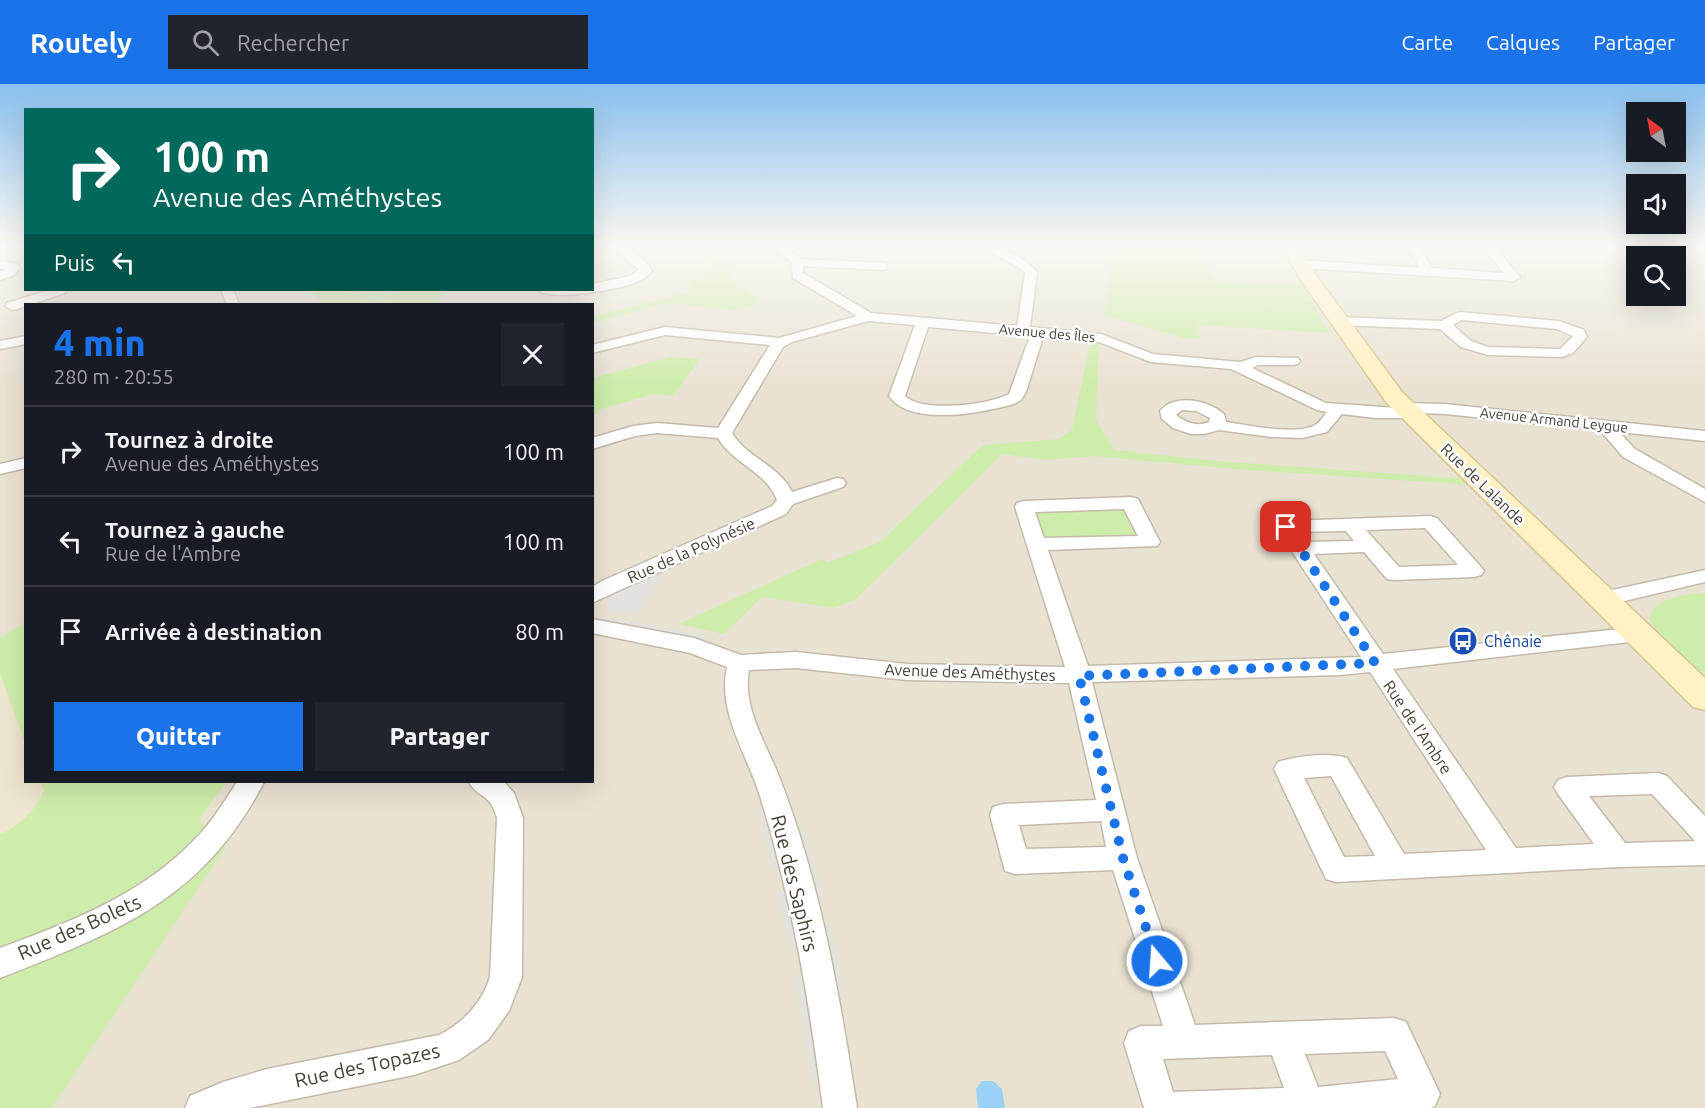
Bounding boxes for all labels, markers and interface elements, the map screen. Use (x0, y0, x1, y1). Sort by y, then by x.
search box (168, 15, 588, 69)
icon: search (189, 26, 222, 59)
text: Routely (30, 27, 132, 58)
text: Rechercher (237, 30, 349, 55)
text: Carte (1402, 30, 1453, 54)
text: Calques (1486, 30, 1560, 54)
text: Partager (1593, 30, 1675, 54)
north arrow (1626, 102, 1686, 162)
map controls (1626, 102, 1686, 306)
icon: right (54, 132, 132, 210)
text: 100 m (153, 133, 270, 180)
button: sound (1626, 174, 1686, 234)
text: Avenue des Améthystes (153, 182, 442, 212)
icon: left (107, 246, 140, 279)
button: search (1626, 246, 1686, 306)
text: Puis (54, 250, 95, 275)
street label: Avenue des Îles (998, 320, 1096, 345)
text: 4 min (54, 322, 146, 363)
button: close (501, 323, 564, 386)
text: 280 m · 20:55 (54, 365, 174, 388)
street label: Avenue Armand Leygue (1479, 404, 1629, 436)
text: Tournez à droite (105, 427, 274, 452)
icon: right (54, 435, 87, 468)
text: 100 m (503, 439, 564, 464)
street label: Rue de Lalande (1437, 439, 1529, 529)
text: Avenue des Améthystes (105, 452, 319, 475)
pin (1260, 501, 1311, 552)
icon: arrive (1269, 510, 1302, 543)
street label: Rue de la Polynésie (624, 514, 758, 586)
text: Tournez à gauche (105, 517, 285, 542)
icon: left (54, 525, 87, 558)
text: 100 m (503, 529, 564, 554)
text: Rue de l'Ambre (105, 542, 241, 565)
icon: arrive (54, 615, 87, 648)
text: Arrivée à destination (105, 619, 322, 644)
text: 80 m (515, 619, 564, 644)
bus stop icon: Chênaie (1447, 625, 1479, 657)
place label: Chênaie (1484, 632, 1542, 650)
street label: Avenue des Améthystes (884, 660, 1056, 684)
street label: Rue de l'Ambre (1380, 677, 1456, 777)
button: Quitter (54, 702, 303, 771)
button: Partager (315, 702, 564, 771)
street label: Rue des Saphirs (767, 812, 823, 954)
street label: Rue des Bolets (14, 890, 144, 964)
position arrow (1125, 929, 1189, 993)
street label: Rue des Topazes (292, 1038, 442, 1092)

